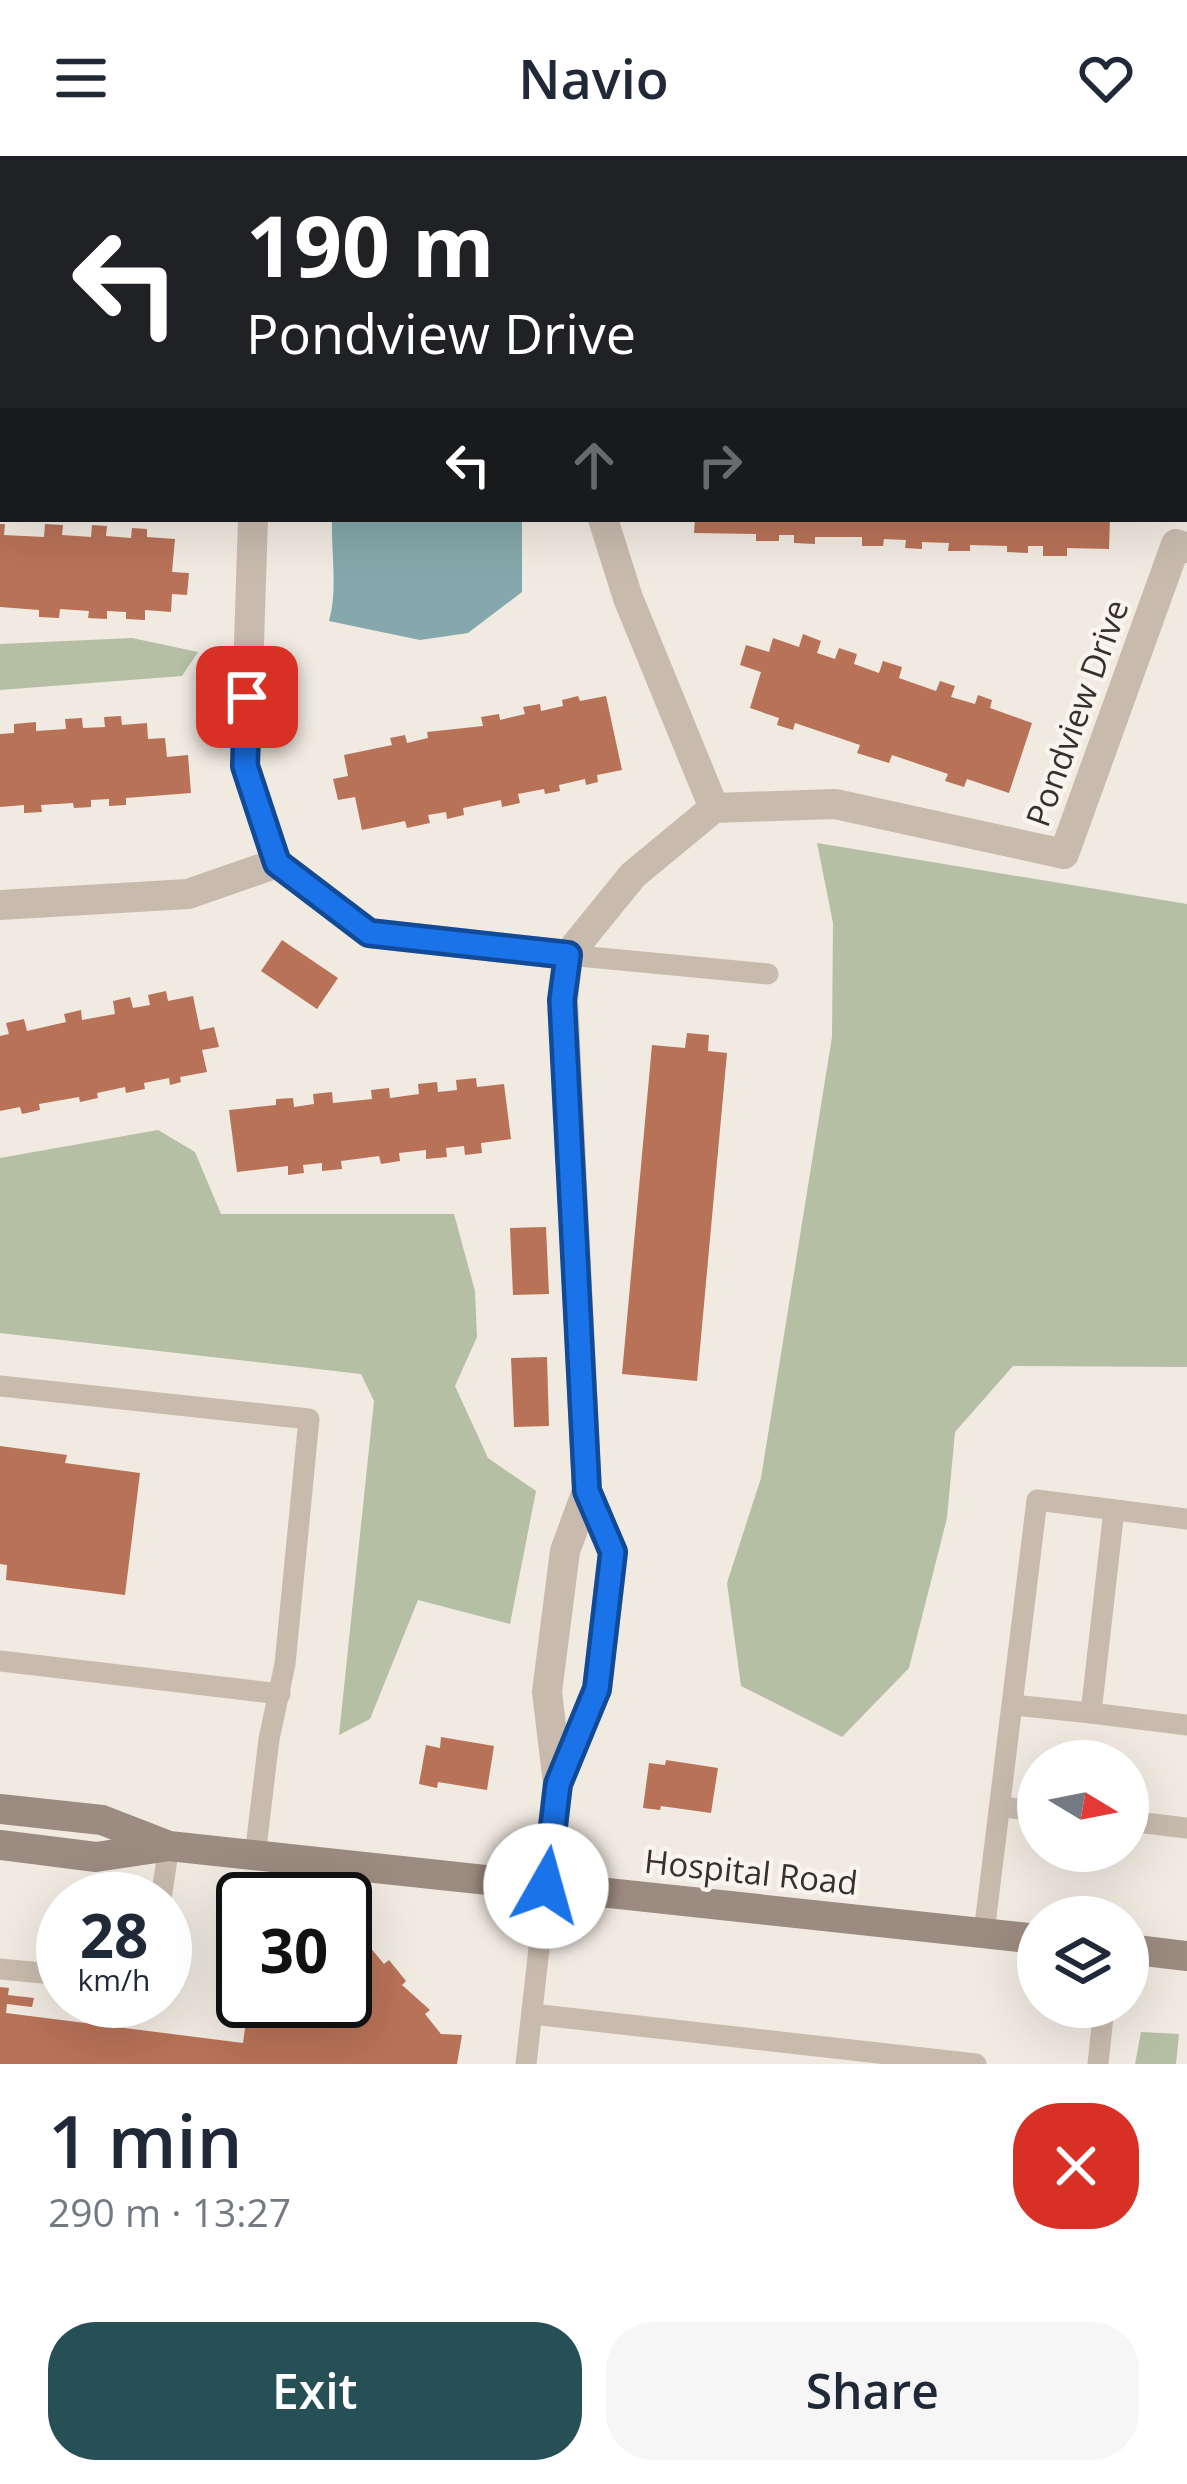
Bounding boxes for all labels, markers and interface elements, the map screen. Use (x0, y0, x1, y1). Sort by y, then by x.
text: Navio (518, 41, 669, 115)
icon: menu (48, 45, 114, 111)
icon: heart (1073, 45, 1139, 111)
text: 190 m (246, 187, 494, 302)
icon: left (48, 204, 204, 360)
text: Pondview Drive (246, 296, 636, 370)
icon: left (435, 432, 501, 498)
icon: ahead (561, 432, 627, 498)
icon: right (687, 432, 753, 498)
street label: Pondview Drive (1015, 593, 1138, 833)
pin (196, 646, 298, 748)
icon: arrive (214, 664, 280, 730)
north arrow (1017, 1740, 1149, 1872)
map controls (1017, 1740, 1149, 2028)
position arrow (483, 1823, 609, 1949)
street label: Hospital Road (642, 1838, 860, 1905)
speed limit sign: 30 (216, 1872, 372, 2028)
text: 28 (80, 1894, 148, 1976)
button: layers (1017, 1896, 1149, 2028)
text: km/h (78, 1959, 150, 2000)
text: 1 min (48, 2091, 242, 2189)
button: close (1013, 2103, 1139, 2229)
text: 290 m · 13:27 (48, 2185, 291, 2238)
button: Exit (48, 2322, 582, 2460)
button: Share (606, 2322, 1139, 2460)

